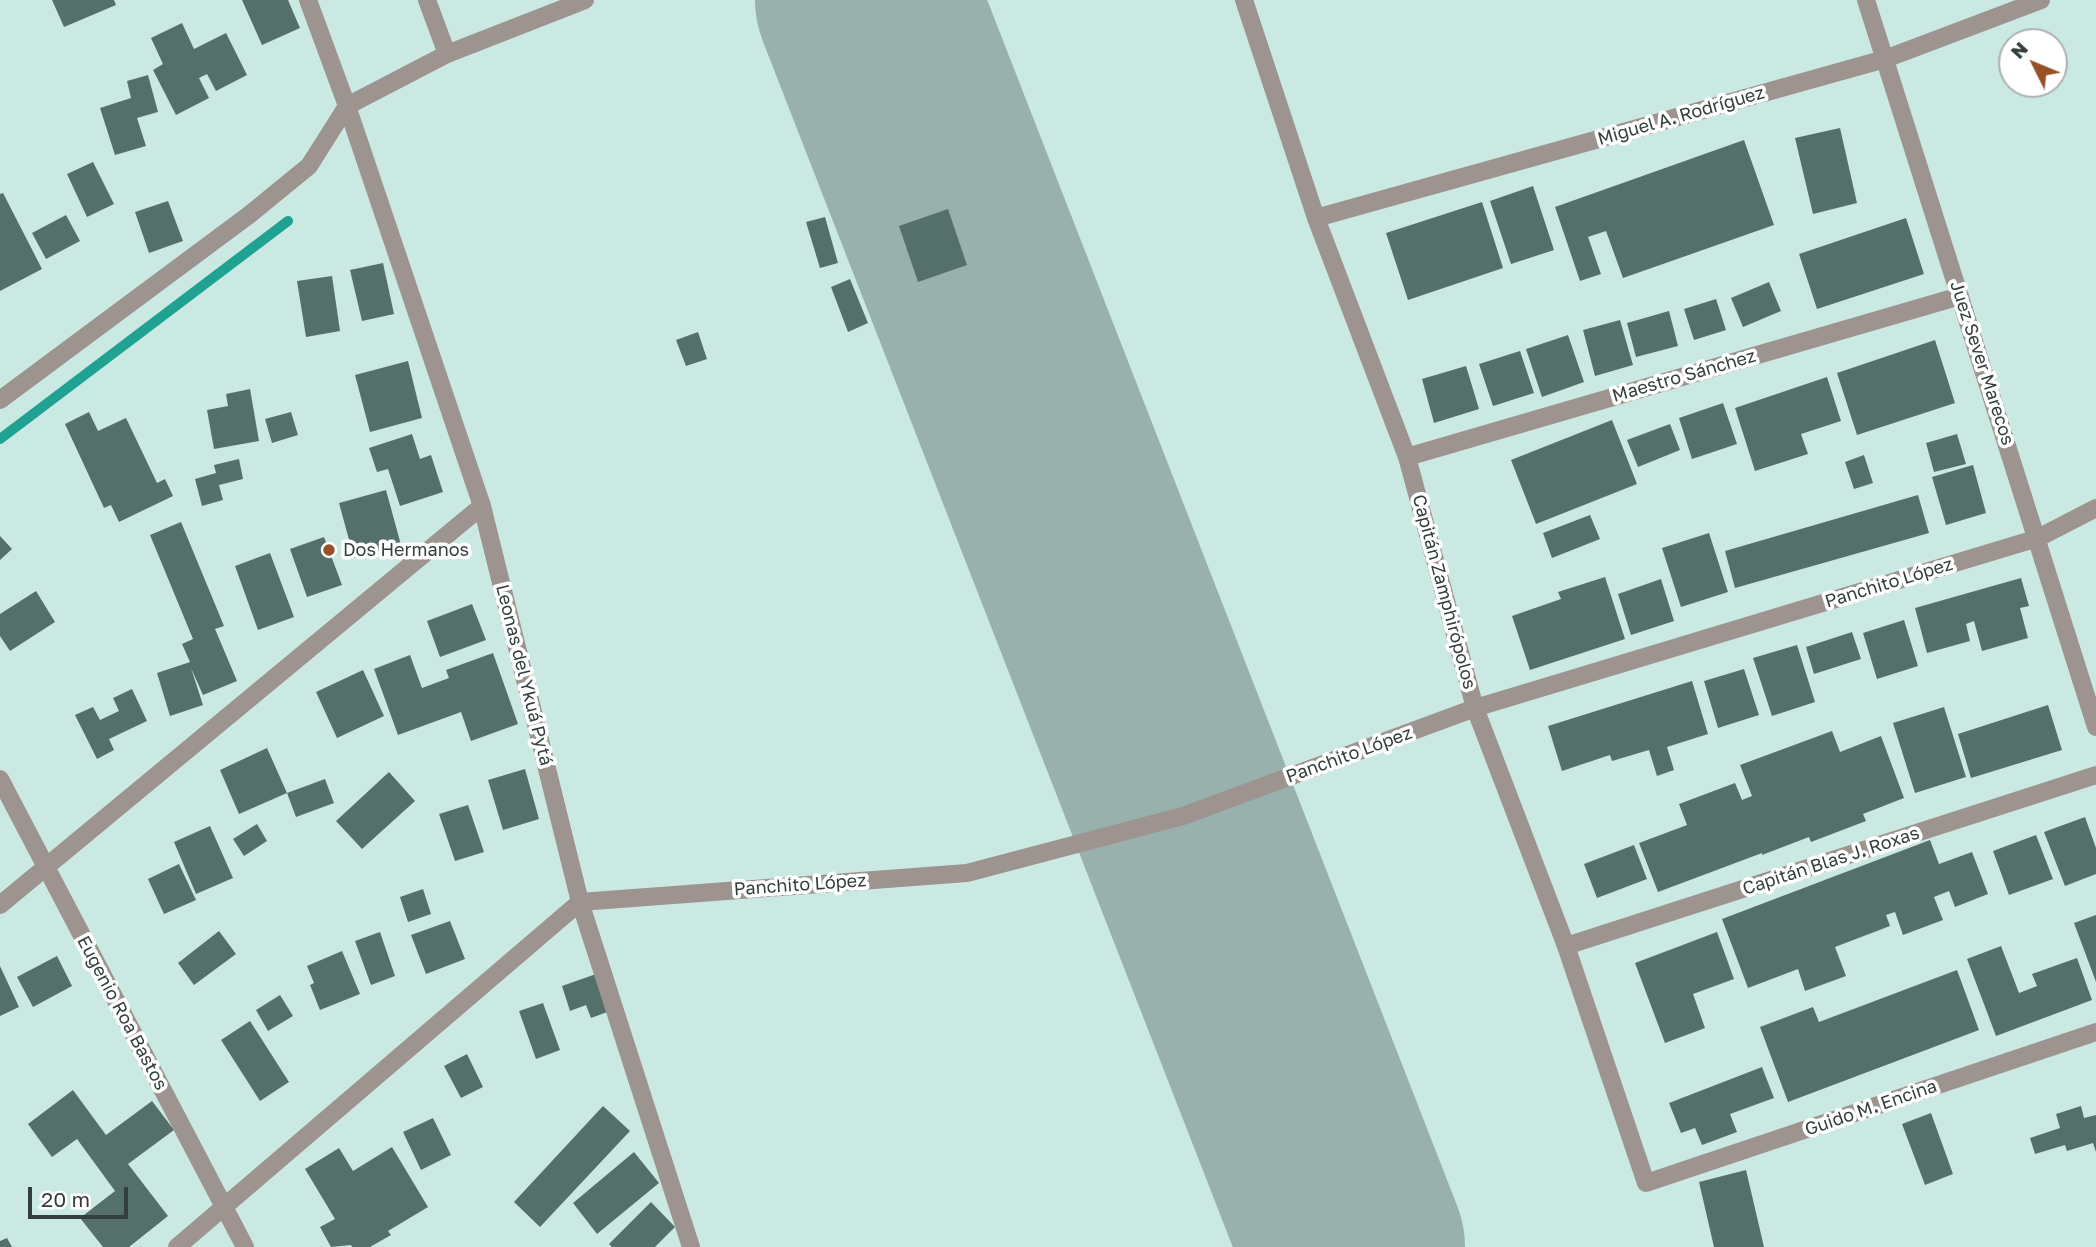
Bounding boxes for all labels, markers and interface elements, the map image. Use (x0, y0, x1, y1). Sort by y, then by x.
north arrow (1998, 28, 2068, 98)
text: N (2005, 37, 2032, 63)
street label: Miguel A. Rodríguez (1595, 82, 1767, 150)
street label: Juez Sever Marecos (1945, 278, 2019, 448)
street label: Maestro Sánchez (1610, 345, 1758, 407)
street label: Capitán Zamphirópolos (1408, 492, 1480, 692)
place label: Dos Hermanos (343, 539, 469, 561)
marker: Dos Hermanos (321, 542, 337, 558)
street label: Panchito López (1822, 553, 1956, 613)
street label: Leonas del Ykuá Pytá (491, 582, 557, 768)
street label: Panchito López (1283, 722, 1415, 788)
street label: Capitán Blas J. Roxas (1740, 822, 1922, 900)
street label: Panchito López (733, 870, 867, 900)
street label: Eugenio Roa Bastos (72, 932, 172, 1094)
street label: Guido M. Encina (1802, 1075, 1940, 1141)
scale bar (32, 1174, 131, 1218)
text: 20 m (41, 1186, 90, 1212)

